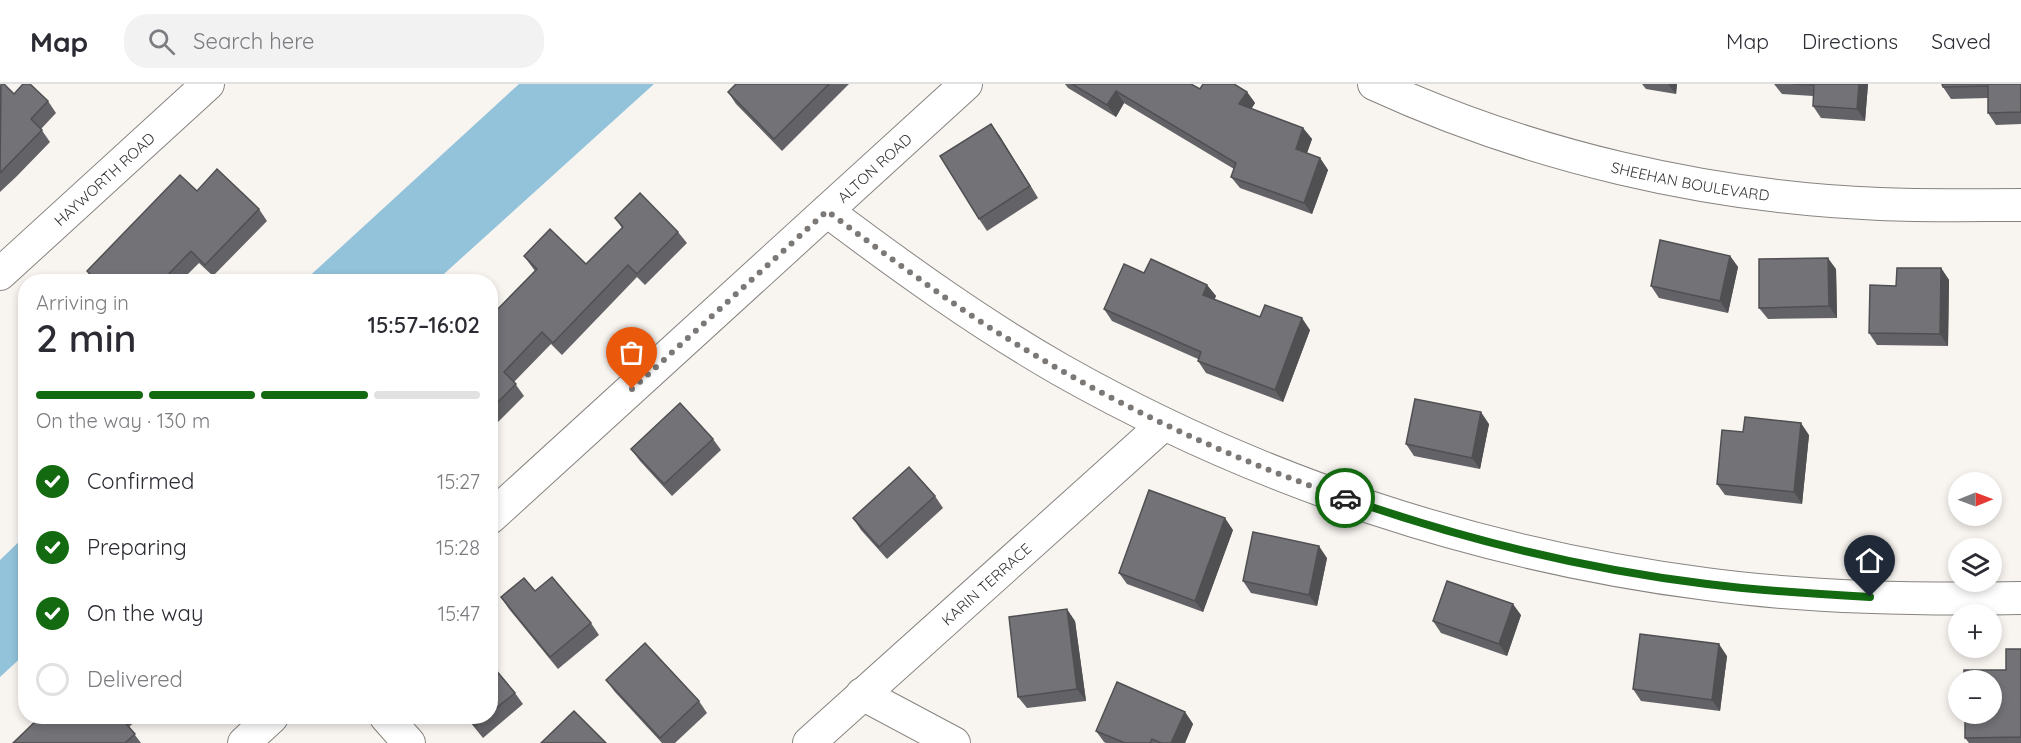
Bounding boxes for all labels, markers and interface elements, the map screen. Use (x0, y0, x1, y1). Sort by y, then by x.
search box (124, 14, 544, 68)
text: Map (30, 24, 88, 59)
icon: search (145, 25, 178, 58)
text: Search here (193, 27, 315, 55)
text: Map (1726, 28, 1769, 54)
text: Directions (1802, 28, 1898, 54)
text: Saved (1931, 28, 1991, 54)
street label: HAYWORTH ROAD (50, 128, 159, 230)
street label: ALTON ROAD (833, 129, 916, 206)
street label: SHEEHAN BOULEVARD (1609, 157, 1771, 204)
text: Arriving in (36, 290, 129, 315)
text: 15:57–16:02 (367, 311, 480, 339)
text: 2 min (36, 313, 137, 362)
pin (606, 327, 657, 389)
icon: bag (615, 336, 648, 369)
text: On the way · 130 m (36, 408, 210, 433)
icon: check (36, 465, 69, 498)
text: Confirmed (87, 467, 194, 495)
courier (1315, 468, 1375, 528)
text: 15:27 (437, 469, 480, 494)
north arrow (1948, 472, 2002, 526)
map controls (1948, 472, 2002, 724)
icon: car (1329, 482, 1362, 515)
icon: check (36, 531, 69, 564)
text: Preparing (87, 533, 187, 561)
text: 15:28 (436, 535, 480, 560)
pin (1844, 535, 1895, 597)
button: layers (1948, 538, 2002, 592)
street label: KARIN TERRACE (937, 539, 1035, 629)
icon: home (1853, 544, 1886, 577)
icon: check (36, 597, 69, 630)
text: On the way (87, 599, 203, 627)
text: 15:47 (438, 601, 480, 626)
button: + (1948, 604, 2002, 658)
text: Delivered (87, 665, 183, 693)
button: − (1948, 670, 2002, 724)

